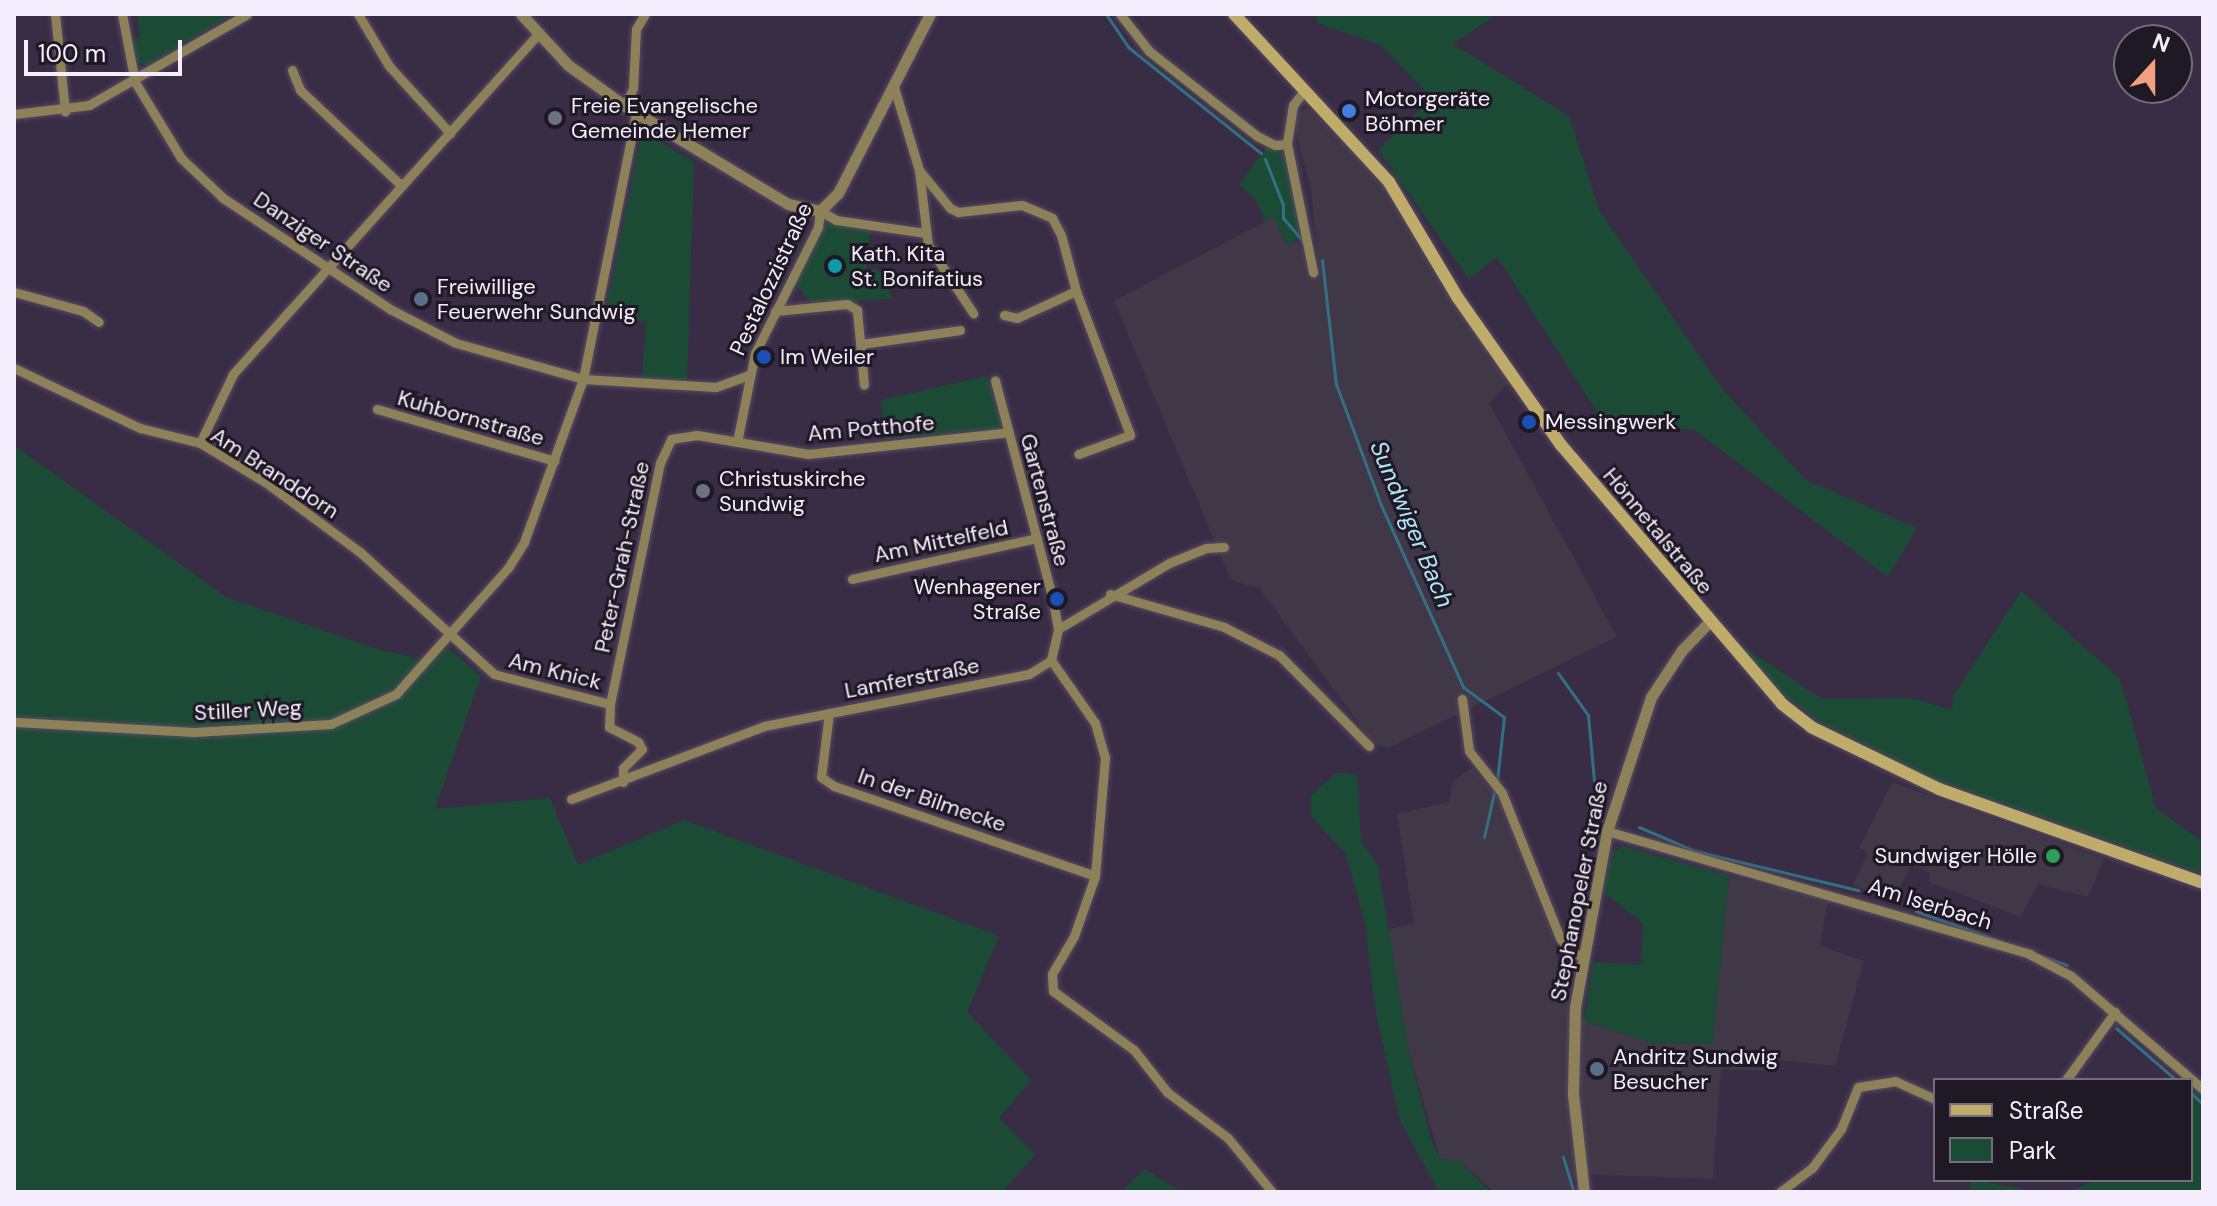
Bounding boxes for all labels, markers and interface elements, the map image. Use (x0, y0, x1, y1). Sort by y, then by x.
scale bar (28, 24, 186, 74)
north arrow (2113, 24, 2193, 104)
text: N (2148, 27, 2174, 59)
text: 100 m (38, 38, 106, 69)
place label: Motorgeräte Böhmer (1365, 85, 1490, 136)
place label: Freie Evangelische Gemeinde Hemer (571, 92, 758, 144)
marker: Motorgeräte Böhmer (1340, 102, 1358, 120)
marker: Freie Evangelische Gemeinde Hemer (546, 109, 564, 127)
street label: Danziger Straße (249, 186, 397, 298)
street label: Pestalozzistraße (724, 199, 818, 359)
place label: Kath. Kita St. Bonifatius (851, 240, 983, 292)
marker: Kath. Kita St. Bonifatius (826, 257, 844, 275)
place label: Freiwillige Feuerwehr Sundwig (437, 273, 636, 324)
marker: Freiwillige Feuerwehr Sundwig (412, 290, 430, 308)
place label: Im Weiler (780, 344, 874, 370)
marker: Im Weiler (755, 348, 773, 366)
street label: Kuhbornstraße (395, 384, 547, 452)
street label: Am Potthofe (806, 409, 936, 447)
place label: Messingwerk (1545, 409, 1676, 435)
marker: Messingwerk (1520, 413, 1538, 431)
street label: Am Branddorn (206, 422, 344, 524)
street label: Gartenstraße (1015, 431, 1075, 569)
water label: Sundwiger Bach (1364, 436, 1460, 612)
street label: Peter-Grah-Straße (589, 459, 655, 655)
street label: Hönnetalstraße (1597, 462, 1719, 600)
place label: Christuskirche Sundwig (719, 465, 865, 516)
marker: Christuskirche Sundwig (694, 482, 712, 500)
street label: Am Mittelfeld (872, 514, 1010, 568)
place label: Wenhagener Straße (913, 573, 1041, 624)
marker: Wenhagener Straße (1048, 590, 1066, 608)
street label: Am Knick (506, 647, 604, 695)
street label: Lamferstraße (842, 652, 982, 704)
street label: Stiller Weg (193, 694, 303, 726)
street label: In der Bilmecke (855, 762, 1009, 838)
street label: Stephanopeler Straße (1545, 779, 1613, 1003)
place label: Sundwiger Hölle (1874, 843, 2037, 869)
marker: Sundwiger Hölle (2044, 847, 2062, 865)
street label: Am Iserbach (1865, 873, 1995, 935)
place label: Andritz Sundwig Besucher (1613, 1043, 1778, 1094)
marker: Andritz Sundwig Besucher (1588, 1060, 1606, 1078)
legend (1933, 1078, 2193, 1182)
text: Straße (2009, 1095, 2083, 1126)
text: Park (2009, 1135, 2056, 1166)

